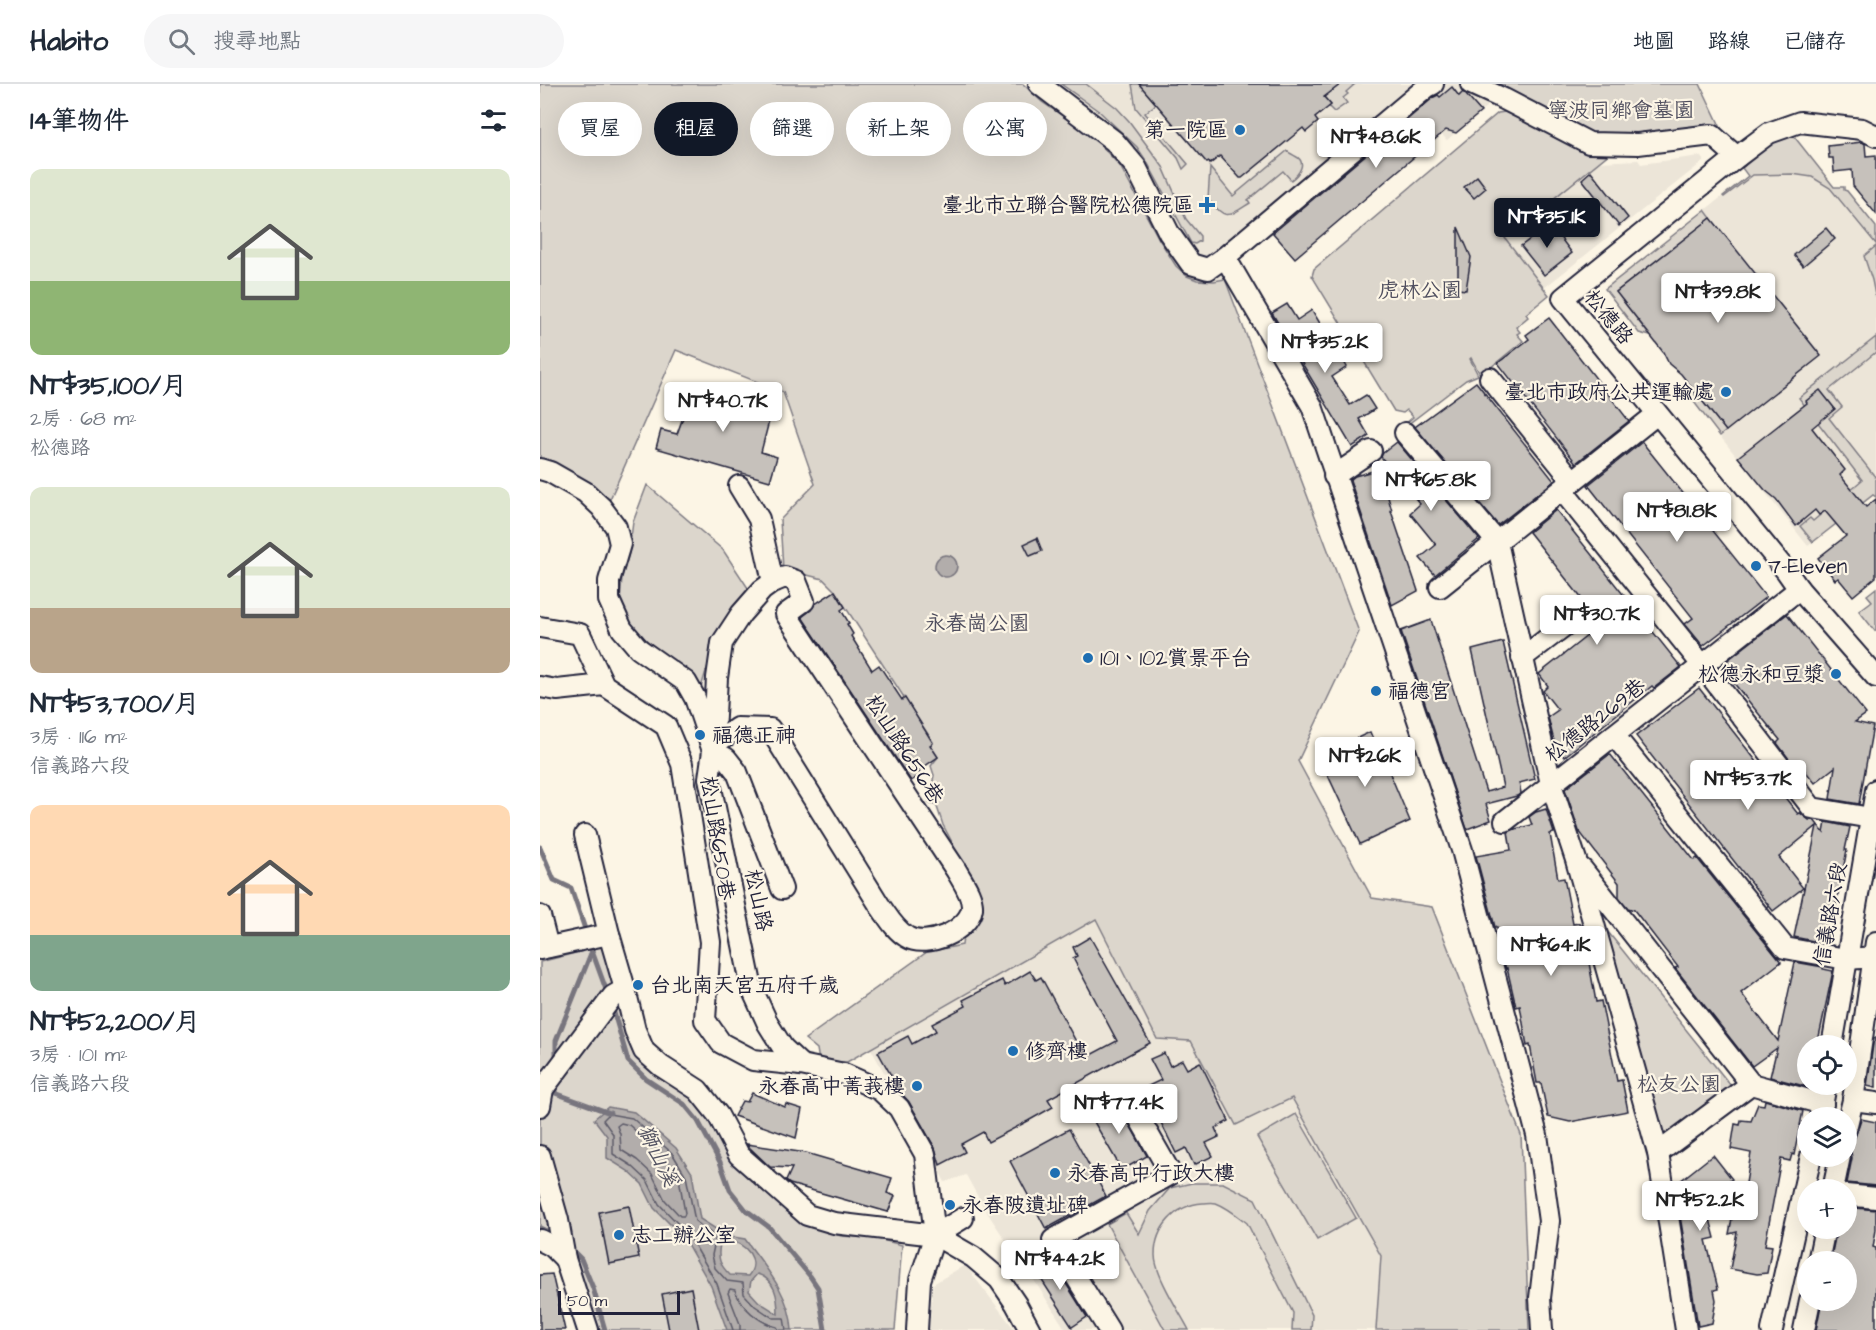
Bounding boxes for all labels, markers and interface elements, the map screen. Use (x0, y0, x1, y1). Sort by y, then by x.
search box (144, 14, 564, 68)
text: Habito (30, 22, 108, 61)
icon: search (165, 25, 198, 58)
text: 搜尋地點 (213, 26, 301, 57)
text: 地圖 (1633, 27, 1675, 56)
text: 路線 (1708, 27, 1750, 56)
text: 已儲存 (1783, 27, 1846, 56)
park label: 寧波同鄉會墓園 (1548, 96, 1695, 125)
chip: 買屋 (558, 102, 642, 156)
chip: 租屋 (654, 102, 738, 156)
chip: 篩選 (750, 102, 834, 156)
chip: 新上架 (846, 102, 951, 156)
chip: 公寓 (963, 102, 1047, 156)
text: 14筆物件 (30, 103, 129, 139)
icon: filters (477, 104, 510, 137)
place label: 第一院區 (1144, 116, 1228, 145)
pin: NT$48.6K (1314, 118, 1438, 169)
marker: 第一院區 (1233, 123, 1247, 137)
text: NT$48.6K (1331, 123, 1421, 151)
place label: 臺北市立聯合醫院松德院區 (942, 191, 1194, 220)
marker: 臺北市立聯合醫院松德院區 (1198, 196, 1216, 214)
pin: NT$35.1K (1485, 198, 1609, 249)
text: NT$35.1K (1508, 203, 1586, 231)
icon: home (216, 208, 324, 316)
pin: NT$39.8K (1656, 273, 1780, 324)
park label: 虎林公園 (1378, 276, 1462, 305)
text: NT$39.8K (1675, 278, 1761, 306)
street label: 松德路 (1578, 284, 1640, 351)
pin: NT$35.2K (1263, 323, 1387, 374)
text: NT$35.2K (1282, 328, 1368, 356)
text: NT$35,100/月 (30, 368, 187, 404)
place label: 臺北市政府公共運輸處 (1504, 378, 1714, 407)
pin: NT$40.7K (661, 382, 785, 433)
marker: 臺北市政府公共運輸處 (1719, 385, 1733, 399)
text: NT$40.7K (678, 387, 768, 415)
text: 2房 · 68 m² (30, 405, 137, 433)
text: 松德路 (30, 434, 90, 462)
pin: NT$65.8K (1369, 461, 1493, 512)
text: NT$65.8K (1386, 466, 1476, 494)
pin: NT$81.8K (1615, 492, 1739, 543)
text: NT$81.8K (1637, 497, 1717, 525)
icon: home (216, 526, 324, 634)
place label: 7-Eleven (1768, 552, 1847, 581)
marker: 7-Eleven (1749, 559, 1763, 573)
pin: NT$30.7K (1535, 595, 1659, 646)
text: NT$30.7K (1554, 600, 1640, 628)
park label: 永春崗公園 (925, 609, 1030, 638)
place label: 101、102賞景平台 (1100, 644, 1252, 673)
marker: 101、102賞景平台 (1081, 651, 1095, 665)
place label: 松德永和豆漿 (1698, 660, 1824, 689)
marker: 松德永和豆漿 (1829, 667, 1843, 681)
street label: 松德路269巷 (1539, 672, 1652, 769)
place label: 福德宮 (1388, 677, 1451, 706)
marker: 福德宮 (1369, 684, 1383, 698)
text: NT$53,700/月 (30, 686, 200, 722)
street label: 松山路656巷 (858, 689, 951, 810)
place label: 福德正神 (712, 721, 796, 750)
text: 3房 · 116 m² (30, 723, 128, 751)
marker: 福德正神 (693, 728, 707, 742)
pin: NT$26K (1316, 737, 1414, 788)
text: NT$26K (1329, 742, 1401, 770)
text: 信義路六段 (30, 752, 130, 780)
pin: NT$53.7K (1686, 760, 1810, 811)
text: NT$53.7K (1704, 765, 1792, 793)
street label: 松山路650巷 (693, 774, 742, 902)
icon: home (216, 844, 324, 952)
street label: 信義路六段 (1807, 860, 1854, 968)
street label: 松山路 (738, 866, 779, 934)
pin: NT$64.1K (1489, 926, 1613, 977)
text: NT$64.1K (1511, 931, 1591, 959)
place label: 台北南天宮五府千歲 (650, 971, 839, 1000)
marker: 台北南天宮五府千歲 (631, 978, 645, 992)
text: NT$52,200/月 (30, 1004, 200, 1040)
map controls (1797, 1035, 1857, 1311)
button: locate (1797, 1035, 1857, 1095)
place label: 修齊樓 (1025, 1037, 1088, 1066)
text: 3房 · 101 m² (30, 1041, 128, 1069)
marker: 修齊樓 (1006, 1044, 1020, 1058)
text: 信義路六段 (30, 1070, 130, 1098)
park label: 松友公園 (1637, 1070, 1721, 1099)
place label: 永春高中菁莪樓 (758, 1072, 905, 1101)
marker: 永春高中菁莪樓 (910, 1079, 924, 1093)
pin: NT$77.4K (1057, 1084, 1181, 1135)
text: NT$77.4K (1074, 1089, 1164, 1117)
button: layers (1797, 1107, 1857, 1167)
water label: 獅山溪 (629, 1119, 687, 1193)
place label: 永春高中行政大樓 (1067, 1159, 1235, 1188)
marker: 永春高中行政大樓 (1048, 1166, 1062, 1180)
button: + (1797, 1179, 1857, 1239)
pin: NT$52.2K (1638, 1181, 1762, 1232)
text: NT$52.2K (1656, 1186, 1744, 1214)
place label: 永春陂遺址碑 (962, 1191, 1088, 1220)
marker: 永春陂遺址碑 (943, 1198, 957, 1212)
place label: 志工辦公室 (631, 1221, 736, 1250)
marker: 志工辦公室 (612, 1228, 626, 1242)
pin: NT$44.2K (998, 1240, 1122, 1291)
text: NT$44.2K (1015, 1245, 1105, 1273)
button: − (1797, 1251, 1857, 1311)
scale bar (558, 1288, 680, 1316)
text: 50 m (567, 1290, 607, 1312)

